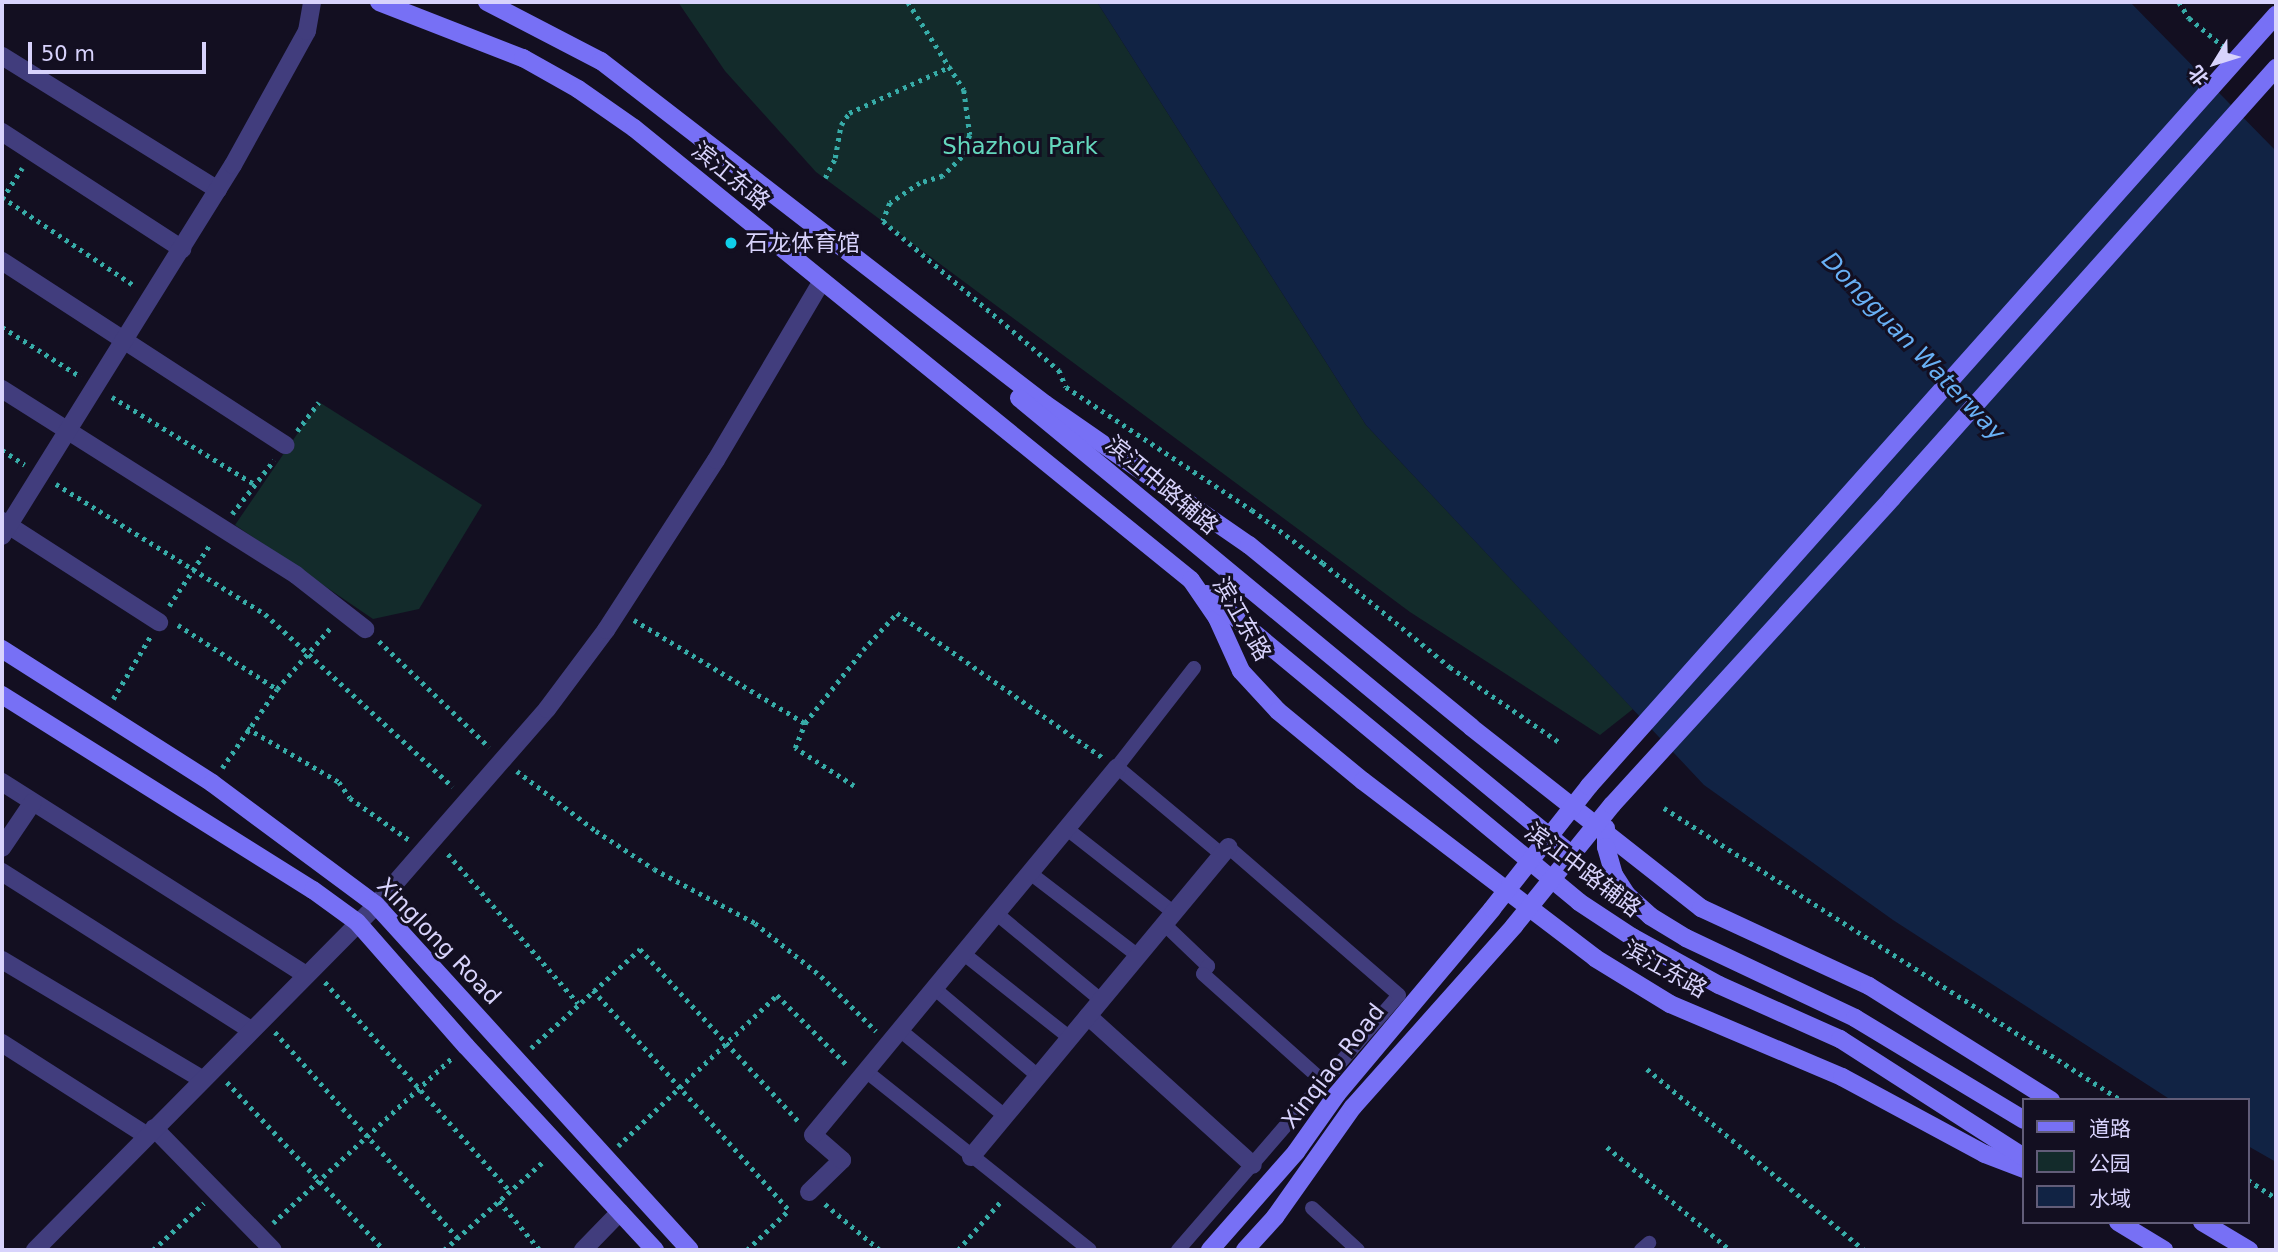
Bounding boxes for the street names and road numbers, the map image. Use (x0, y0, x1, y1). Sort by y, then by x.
street label: 滨江东路 (687, 136, 775, 216)
street label: 滨江中路辅路 (1100, 430, 1224, 540)
street label: 滨江东路 (1207, 572, 1277, 666)
street label: 滨江中路辅路 (1520, 817, 1646, 923)
street label: Xinglong Road (371, 872, 507, 1010)
street label: 滨江东路 (1618, 935, 1712, 1003)
street label: Xinqiao Road (1276, 998, 1390, 1134)

